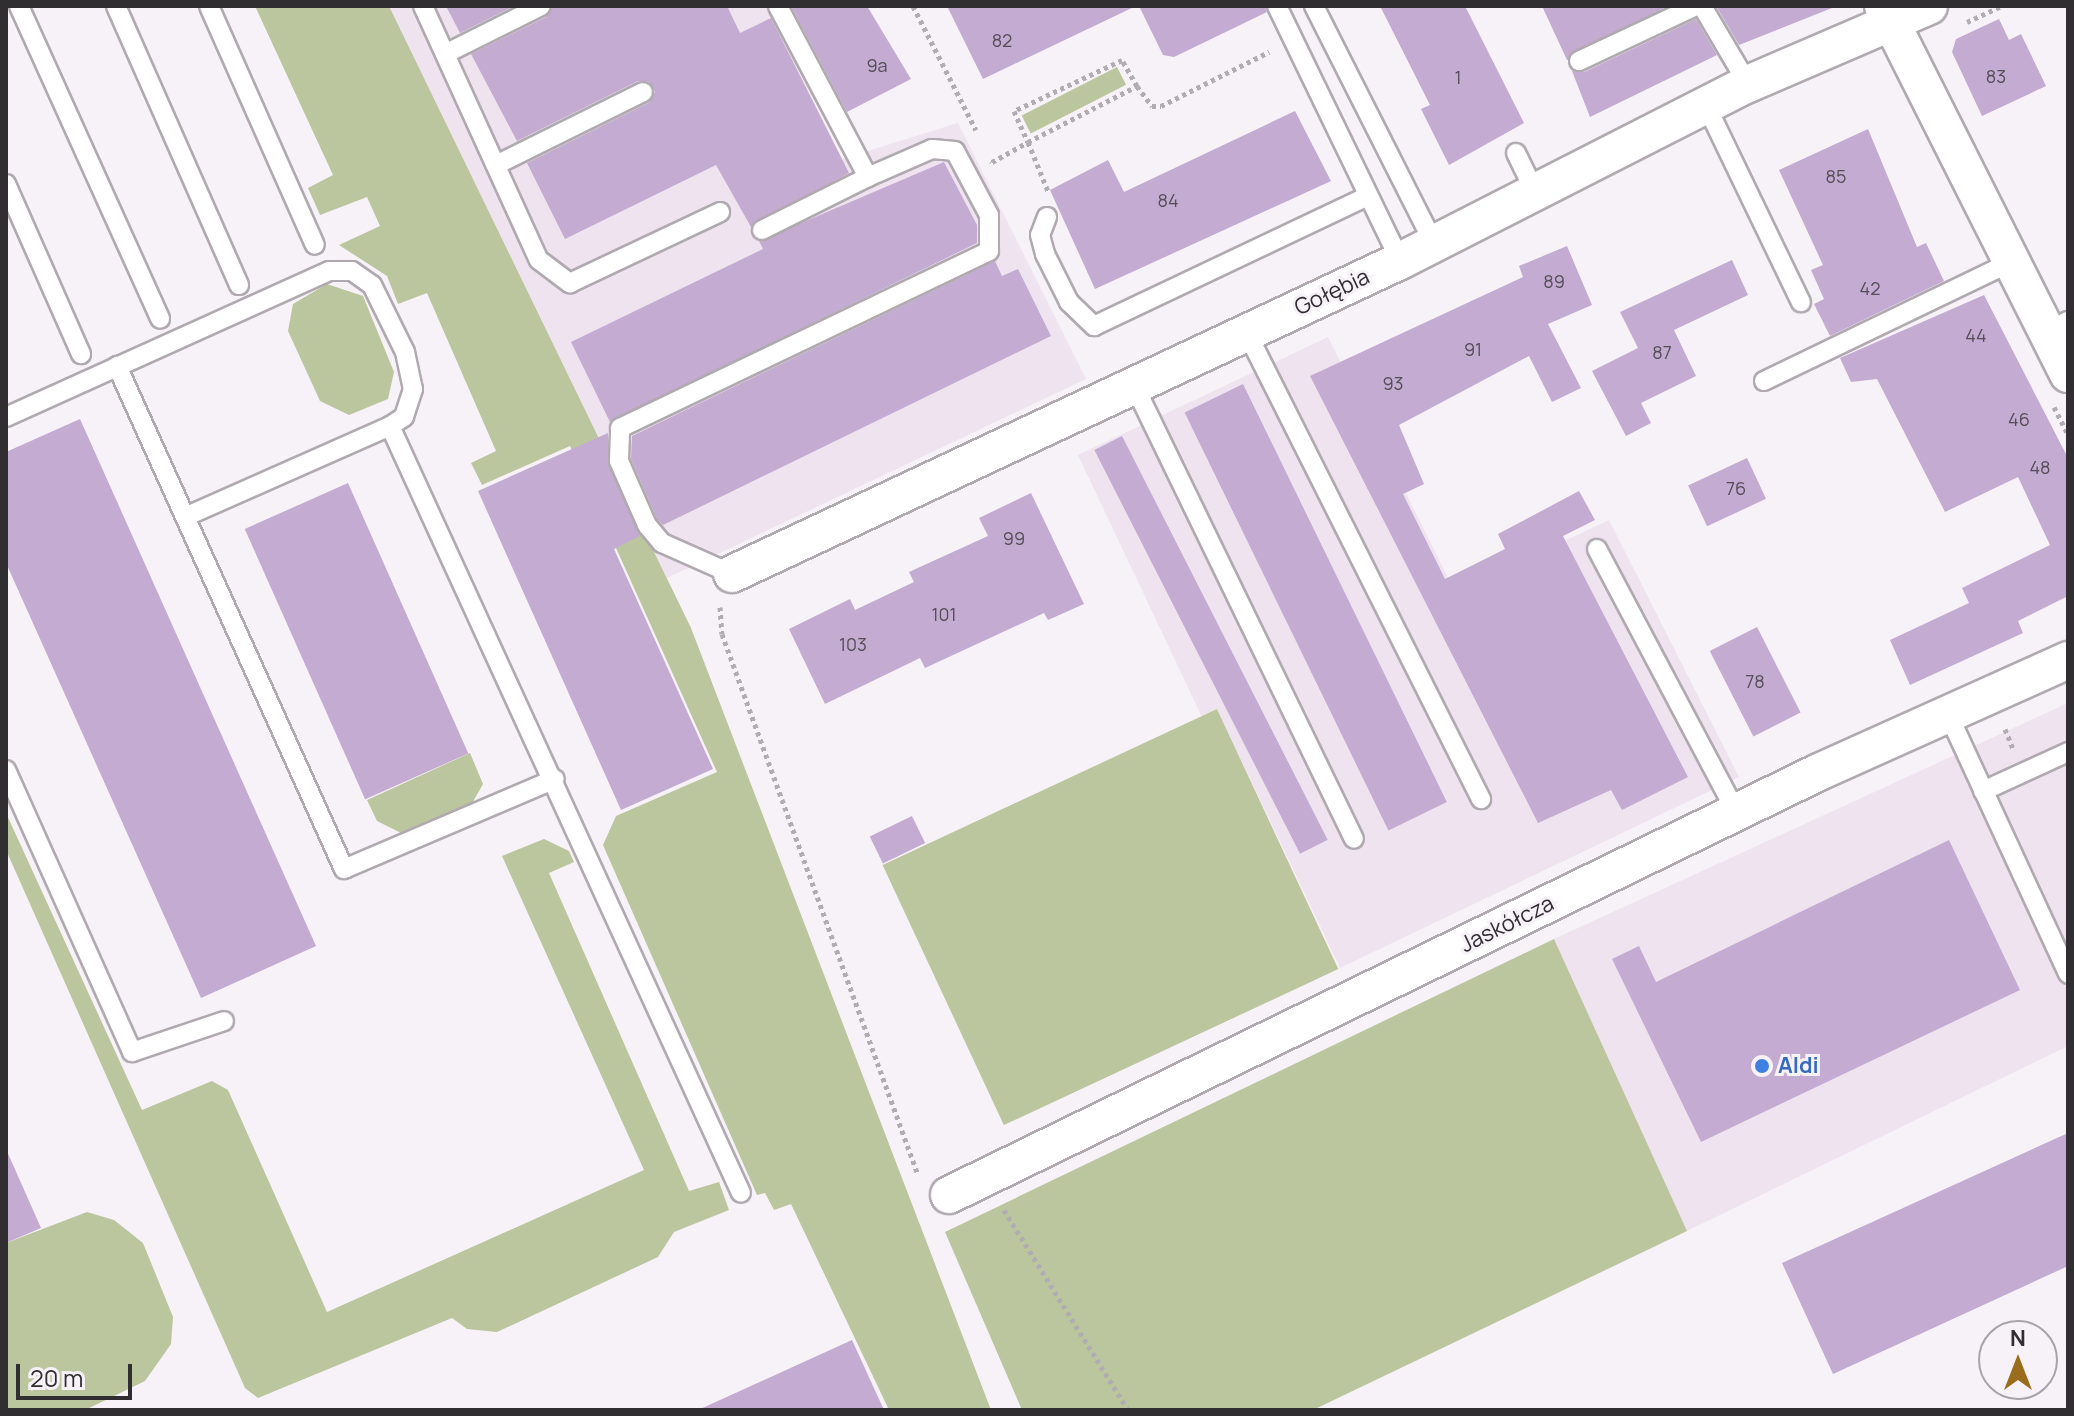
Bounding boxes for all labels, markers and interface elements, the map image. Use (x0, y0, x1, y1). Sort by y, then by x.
house number: 82 (992, 29, 1012, 51)
house number: 9a (866, 54, 888, 76)
house number: 83 (1986, 65, 2006, 87)
house number: 1 (1454, 66, 1462, 88)
house number: 85 (1826, 165, 1846, 187)
house number: 84 (1157, 189, 1179, 211)
street label: Gołębia (1290, 263, 1374, 321)
house number: 89 (1543, 270, 1565, 292)
house number: 42 (1860, 277, 1880, 299)
house number: 44 (1965, 324, 1987, 346)
house number: 91 (1464, 338, 1482, 360)
house number: 87 (1652, 341, 1672, 363)
house number: 93 (1382, 372, 1404, 394)
house number: 46 (2008, 408, 2030, 430)
house number: 48 (2029, 456, 2051, 478)
house number: 76 (1726, 477, 1746, 499)
house number: 99 (1003, 527, 1025, 549)
house number: 101 (931, 603, 957, 625)
house number: 103 (839, 633, 867, 655)
house number: 78 (1745, 670, 1765, 692)
street label: Jaskółcza (1456, 890, 1558, 958)
place label: Aldi (1778, 1053, 1819, 1079)
marker: Aldi (1753, 1057, 1771, 1075)
north arrow (1978, 1320, 2058, 1400)
text: N (2010, 1323, 2026, 1353)
scale bar (20, 1348, 136, 1398)
text: 20 m (30, 1361, 83, 1394)

